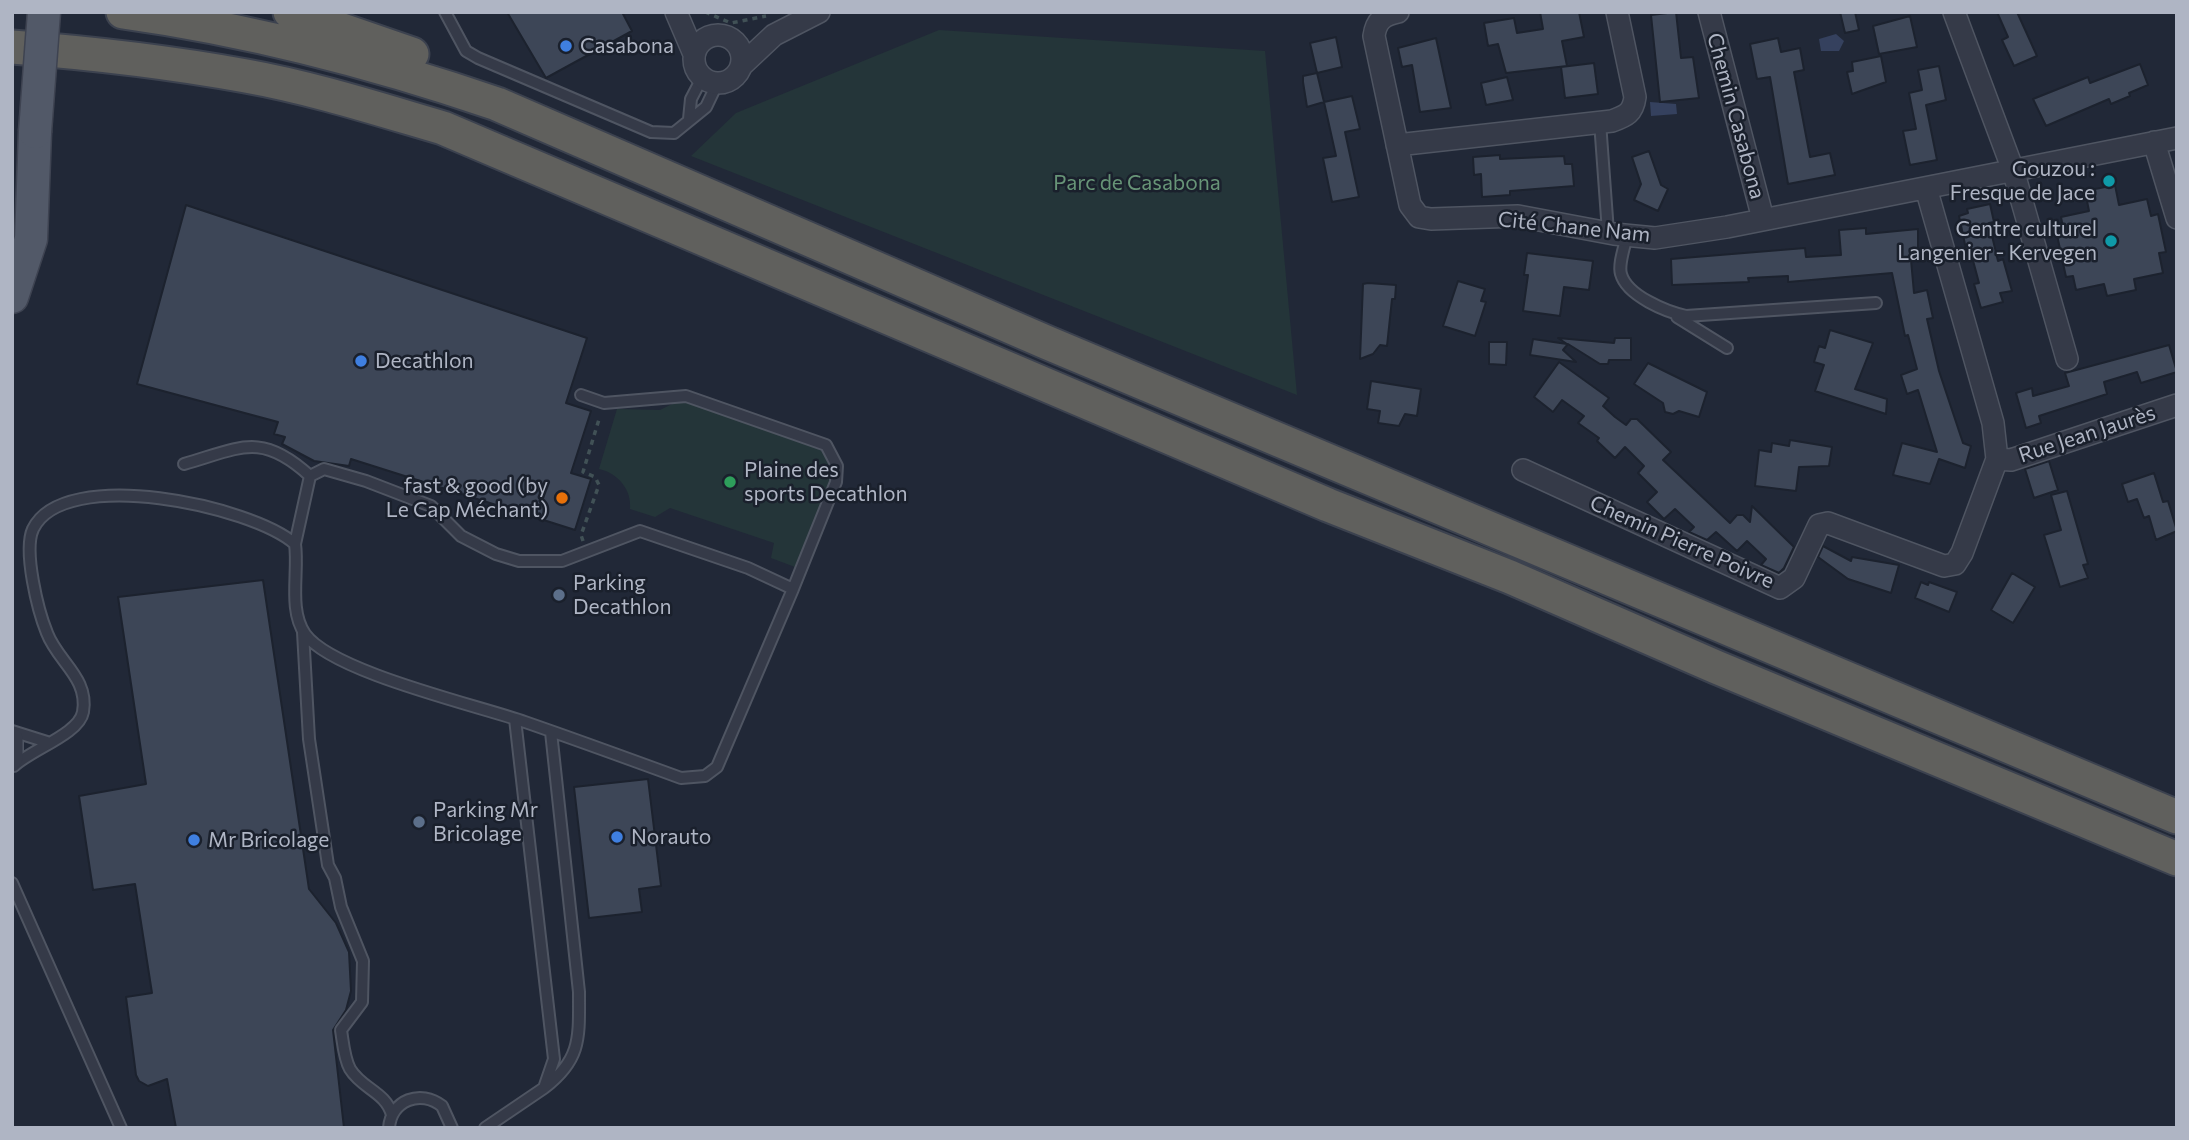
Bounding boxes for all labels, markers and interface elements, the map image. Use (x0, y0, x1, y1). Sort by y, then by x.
street label: Chemin Casabona (1702, 30, 1770, 202)
place label: Casabona (580, 33, 674, 59)
marker: Casabona (558, 38, 574, 54)
place label: Gouzou : Fresque de Jace (1950, 156, 2095, 206)
park label: Parc de Casabona (1053, 170, 1221, 196)
marker: Gouzou : Fresque de Jace (2101, 173, 2117, 189)
street label: Cité Chane Nam (1497, 206, 1651, 248)
place label: Centre culturel Langenier - Kervegen (1897, 216, 2097, 266)
marker: Centre culturel Langenier - Kervegen (2103, 233, 2119, 249)
place label: Decathlon (375, 348, 473, 374)
marker: Decathlon (353, 353, 369, 369)
street label: Rue Jean Jaurès (2015, 400, 2159, 468)
place label: Plaine des sports Decathlon (744, 457, 908, 507)
place label: fast & good (by Le Cap Méchant) (386, 473, 548, 523)
marker: Plaine des sports Decathlon (722, 474, 738, 490)
marker: fast & good (by Le Cap Méchant) (554, 490, 570, 506)
street label: Chemin Pierre Poivre (1586, 490, 1778, 594)
place label: Parking Decathlon (573, 570, 671, 620)
marker: Parking Decathlon (551, 587, 567, 603)
place label: Parking Mr Bricolage (433, 797, 538, 847)
marker: Parking Mr Bricolage (411, 814, 427, 830)
place label: Norauto (631, 824, 711, 850)
place label: Mr Bricolage (208, 827, 329, 853)
marker: Norauto (609, 829, 625, 845)
marker: Mr Bricolage (186, 832, 202, 848)

